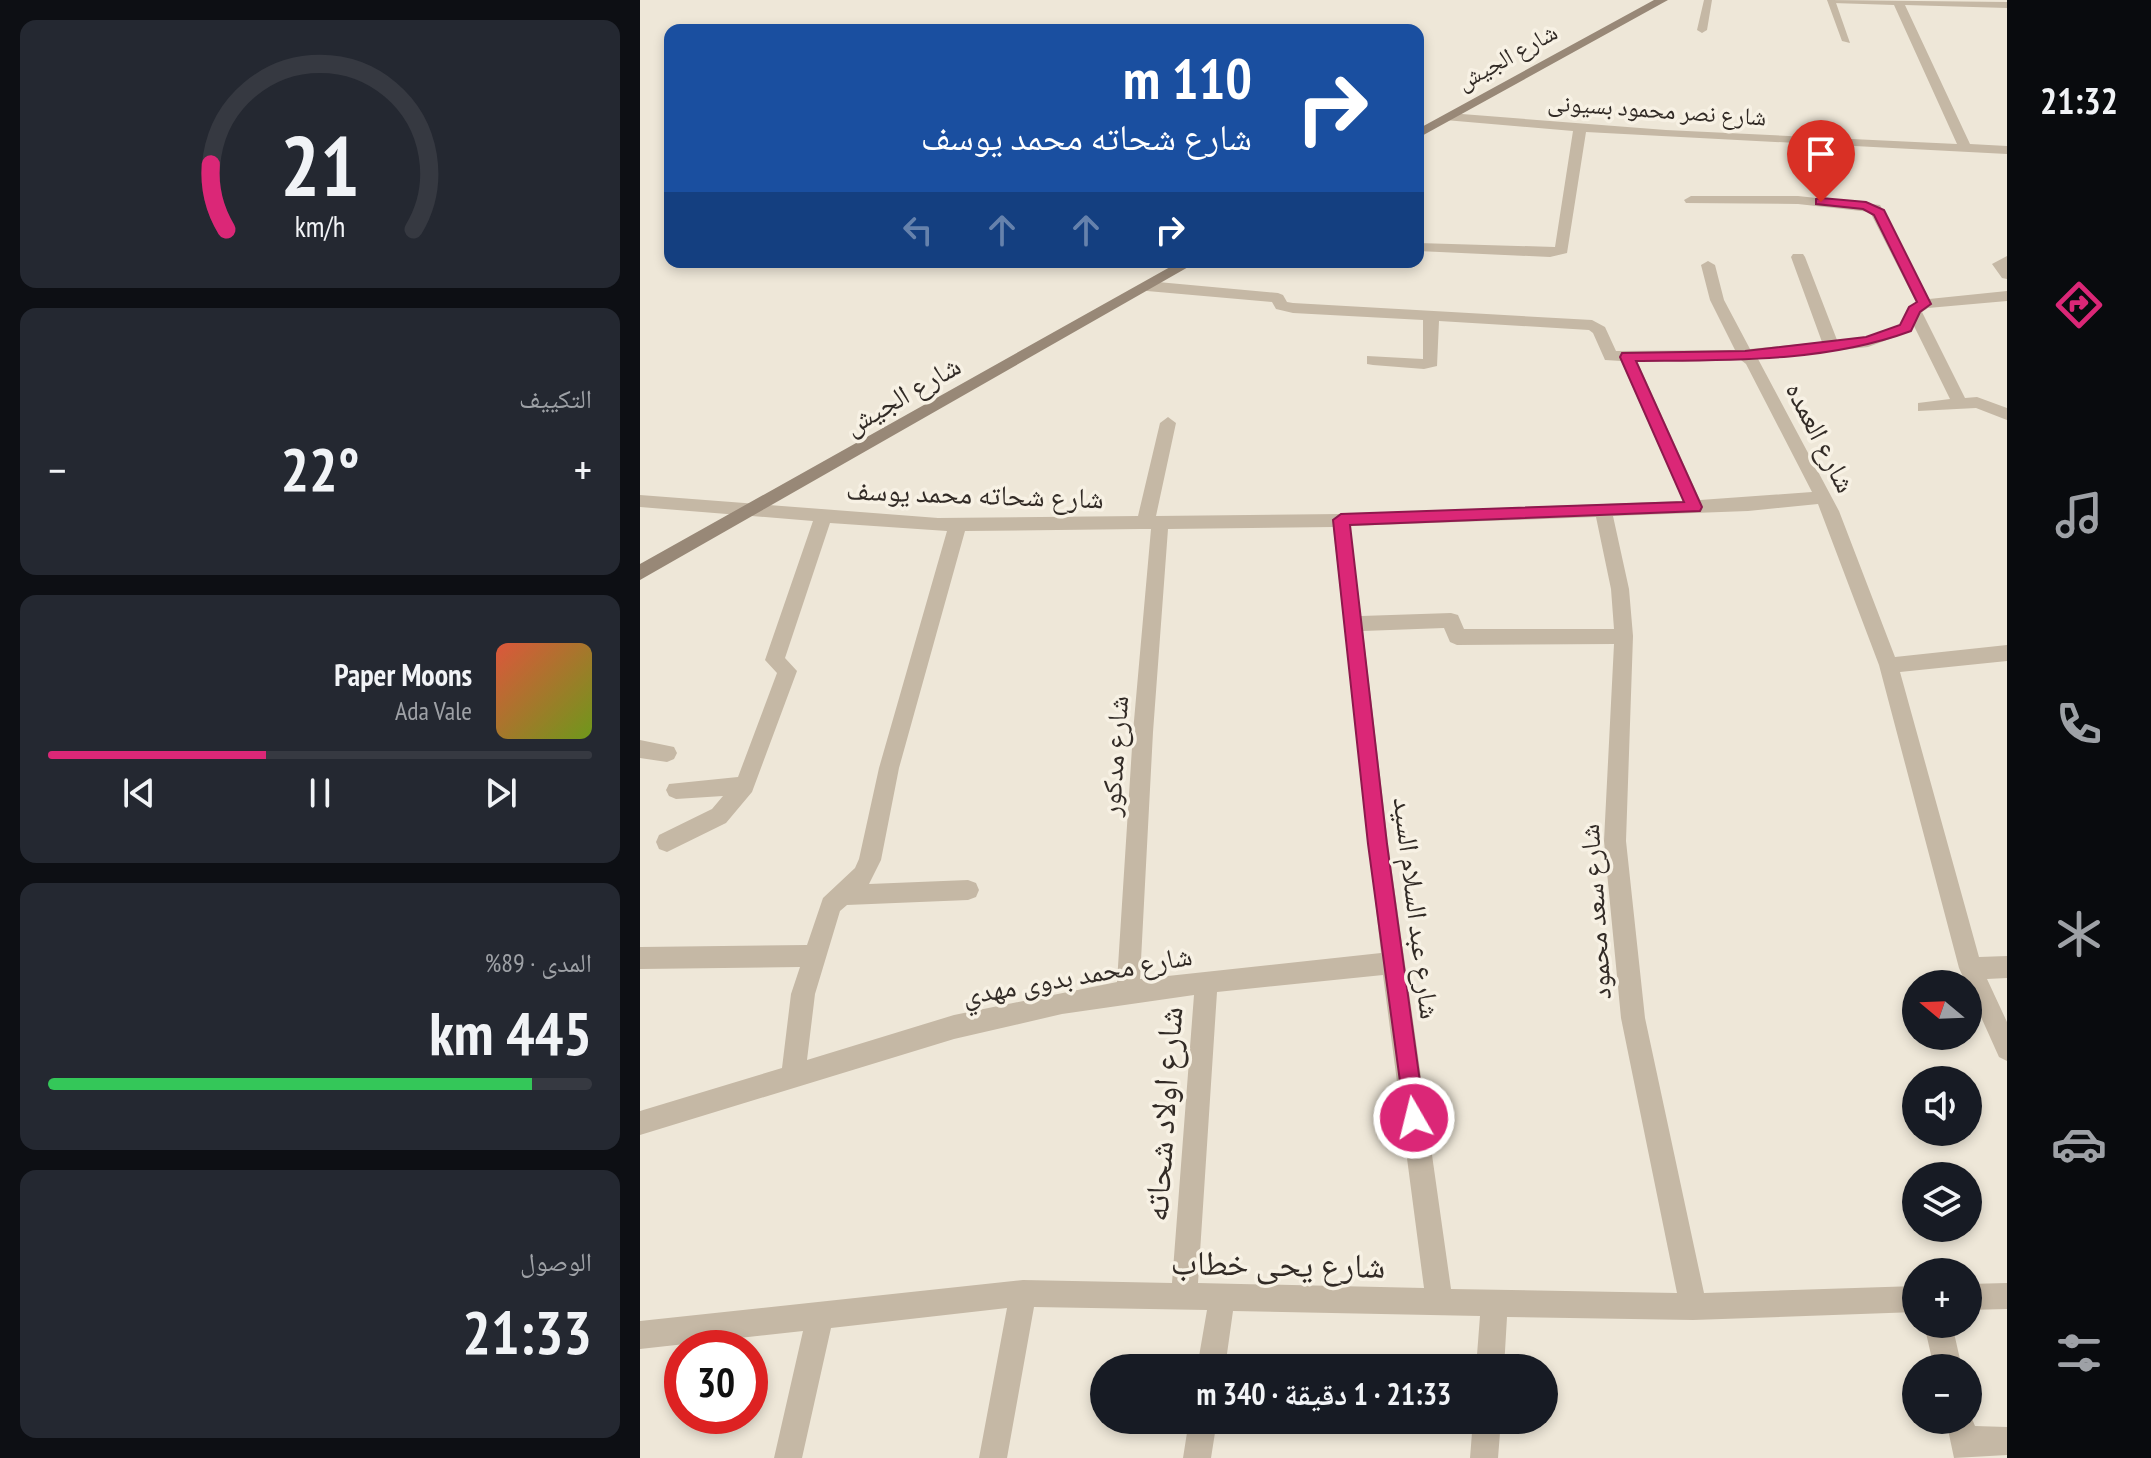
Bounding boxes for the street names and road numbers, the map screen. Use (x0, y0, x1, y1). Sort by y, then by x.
street label: شارع الجيش (1451, 16, 1563, 97)
street label: شارع نصر محمود بسيونى (1547, 86, 1768, 133)
street label: شارع الجيش (837, 346, 967, 443)
street label: شارع العمده (1778, 375, 1865, 498)
street label: شارع شحاته محمد يوسف (846, 471, 1104, 516)
street label: شارع مدكور (1091, 694, 1136, 818)
street label: شارع عبد السلام السيد (1385, 795, 1449, 1021)
street label: شارع سعد محمود (1570, 823, 1619, 1001)
street label: شارع محمد بدوى مهدي (959, 936, 1196, 1018)
street label: شارع اولاد شحاته (1133, 1005, 1192, 1223)
street label: شارع يحى خطاب (1170, 1239, 1386, 1288)

